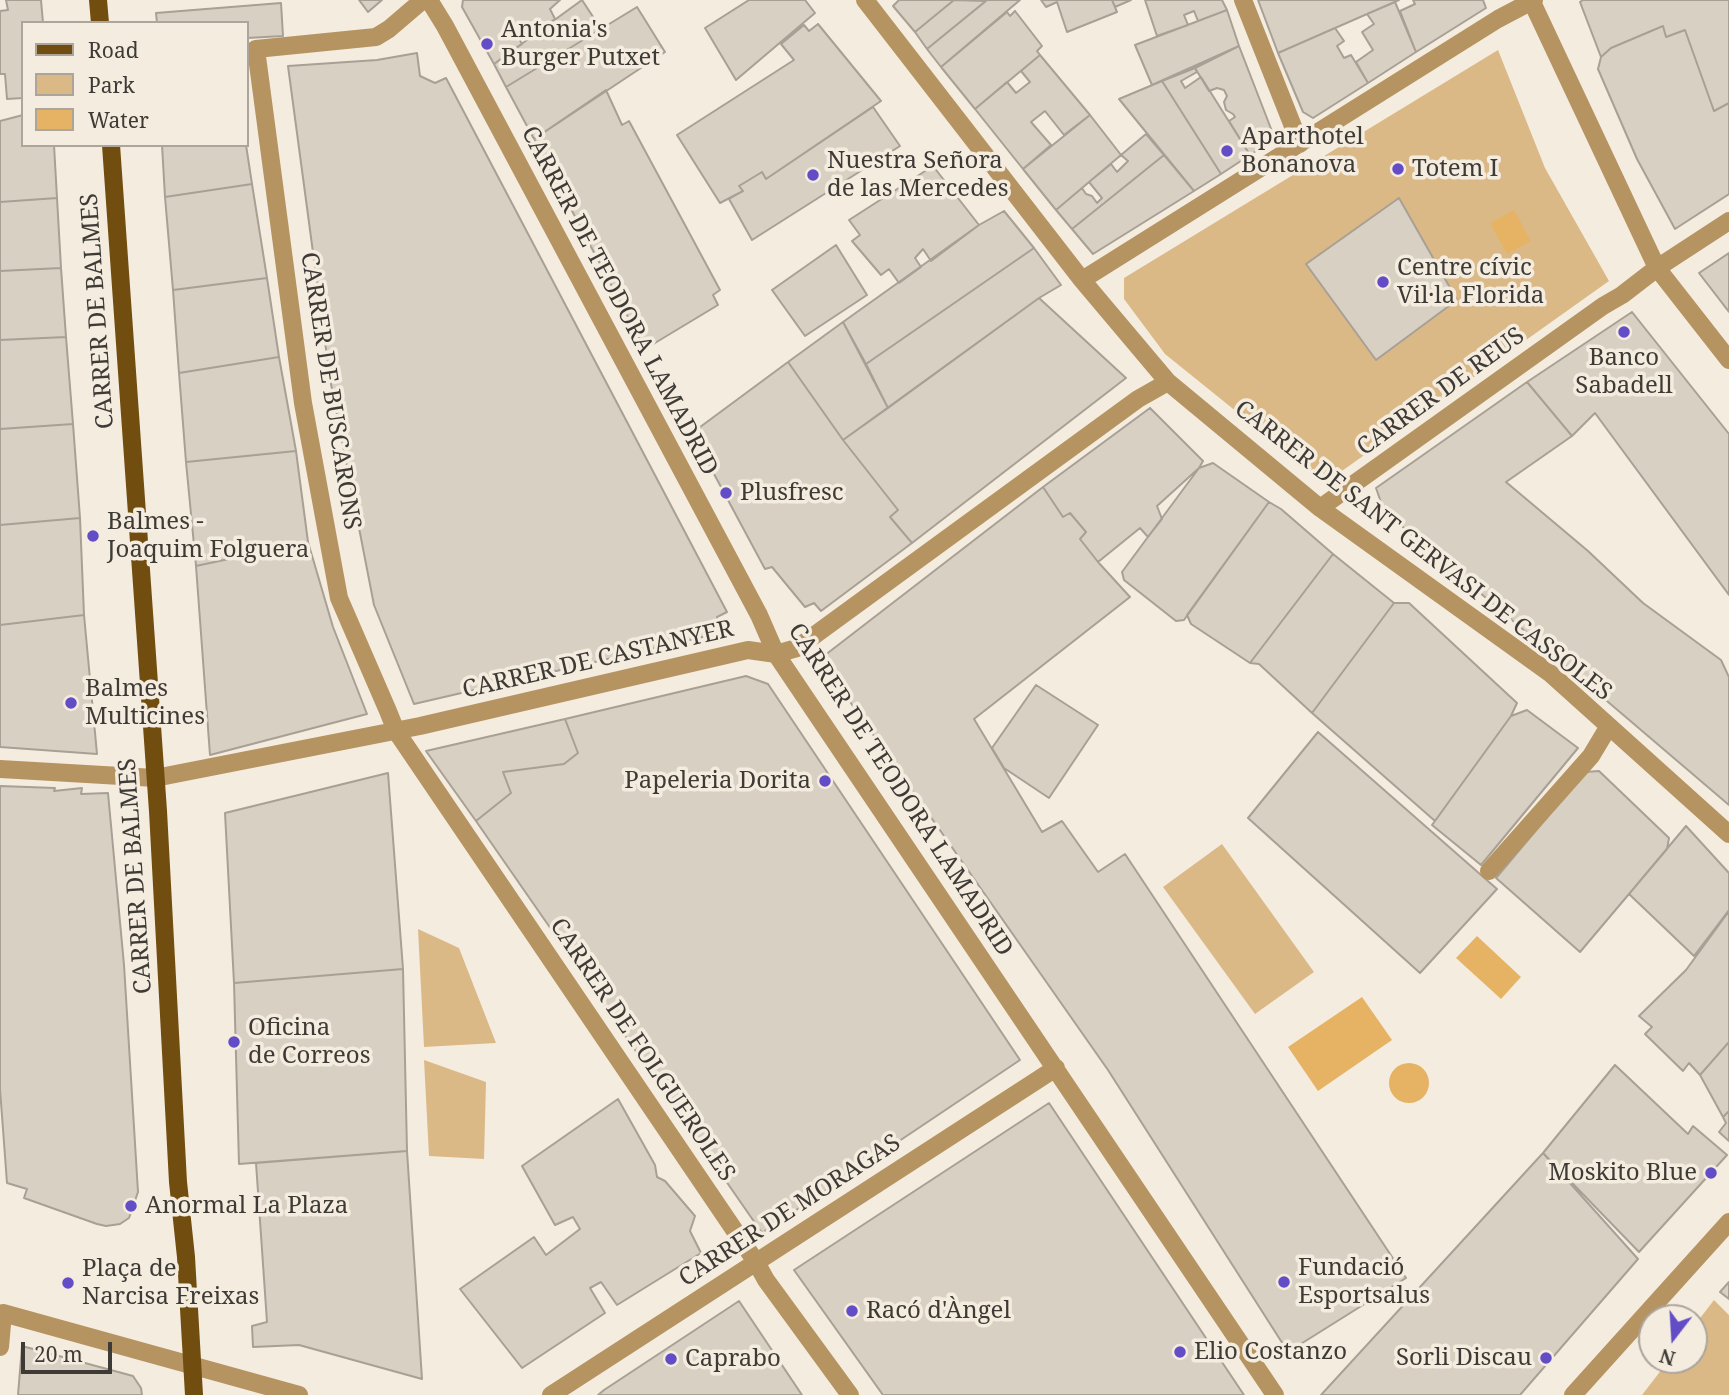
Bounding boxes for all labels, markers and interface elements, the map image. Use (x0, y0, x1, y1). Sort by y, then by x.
place label: Antonia's Burger Putxet (501, 16, 660, 72)
legend (21, 21, 248, 147)
text: Road (88, 36, 139, 64)
marker: Antonia's Burger Putxet (479, 36, 495, 52)
text: Park (88, 71, 135, 99)
text: Water (88, 106, 149, 134)
street label: CARRER DE TEODORA LAMADRID (514, 122, 724, 480)
place label: Aparthotel Bonanova (1241, 123, 1364, 179)
marker: Aparthotel Bonanova (1219, 143, 1235, 159)
place label: Nuestra Señora de las Mercedes (827, 147, 1009, 203)
place label: Totem I (1412, 155, 1498, 183)
marker: Totem I (1390, 161, 1406, 177)
marker: Nuestra Señora de las Mercedes (805, 167, 821, 183)
street label: CARRER DE BALMES (75, 192, 121, 430)
street label: CARRER DE BUSCARONS (294, 250, 366, 532)
place label: Centre cívic Vil·la Florida (1397, 254, 1544, 310)
marker: Centre cívic Vil·la Florida (1375, 274, 1391, 290)
street label: CARRER DE REUS (1352, 322, 1530, 462)
marker: Banco Sabadell (1616, 324, 1632, 340)
place label: Banco Sabadell (1575, 344, 1673, 400)
street label: CARRER DE SANT GERVASI DE CASSOLES (1229, 395, 1617, 707)
place label: Plusfresc (740, 479, 844, 507)
marker: Plusfresc (718, 485, 734, 501)
place label: Balmes - Joaquim Folguera (107, 508, 309, 564)
marker: Balmes - Joaquim Folguera (85, 528, 101, 544)
street label: CARRER DE CASTANYER (460, 615, 736, 705)
street label: CARRER DE TEODORA LAMADRID (781, 618, 1019, 962)
place label: Balmes Multicines (85, 675, 205, 731)
marker: Balmes Multicines (63, 695, 79, 711)
street label: CARRER DE BALMES (113, 757, 159, 995)
place label: Papeleria Dorita (624, 767, 811, 795)
marker: Papeleria Dorita (817, 773, 833, 789)
street label: CARRER DE FOLGUEROLES (543, 913, 741, 1187)
place label: Oficina de Correos (248, 1014, 371, 1070)
marker: Oficina de Correos (226, 1034, 242, 1050)
street label: CARRER DE MORAGAS (674, 1129, 906, 1293)
place label: Moskito Blue (1548, 1159, 1697, 1187)
marker: Moskito Blue (1703, 1165, 1719, 1181)
place label: Anormal La Plaza (145, 1192, 348, 1220)
marker: Anormal La Plaza (123, 1198, 139, 1214)
place label: Fundació Esportsalus (1298, 1254, 1430, 1310)
place label: Plaça de Narcisa Freixas (82, 1255, 259, 1311)
marker: Fundació Esportsalus (1276, 1274, 1292, 1290)
marker: Plaça de Narcisa Freixas (60, 1275, 76, 1291)
place label: Racó d'Àngel (866, 1297, 1011, 1325)
marker: Racó d'Àngel (844, 1303, 860, 1319)
north arrow (1638, 1304, 1708, 1374)
scale bar (24, 1328, 116, 1372)
place label: Elio Costanzo (1194, 1338, 1347, 1366)
text: 20 m (34, 1340, 83, 1368)
text: N (1656, 1343, 1678, 1372)
marker: Elio Costanzo (1172, 1344, 1188, 1360)
place label: Sorli Discau (1396, 1344, 1532, 1372)
place label: Caprabo (685, 1345, 781, 1373)
marker: Sorli Discau (1538, 1350, 1554, 1366)
marker: Caprabo (663, 1351, 679, 1367)

